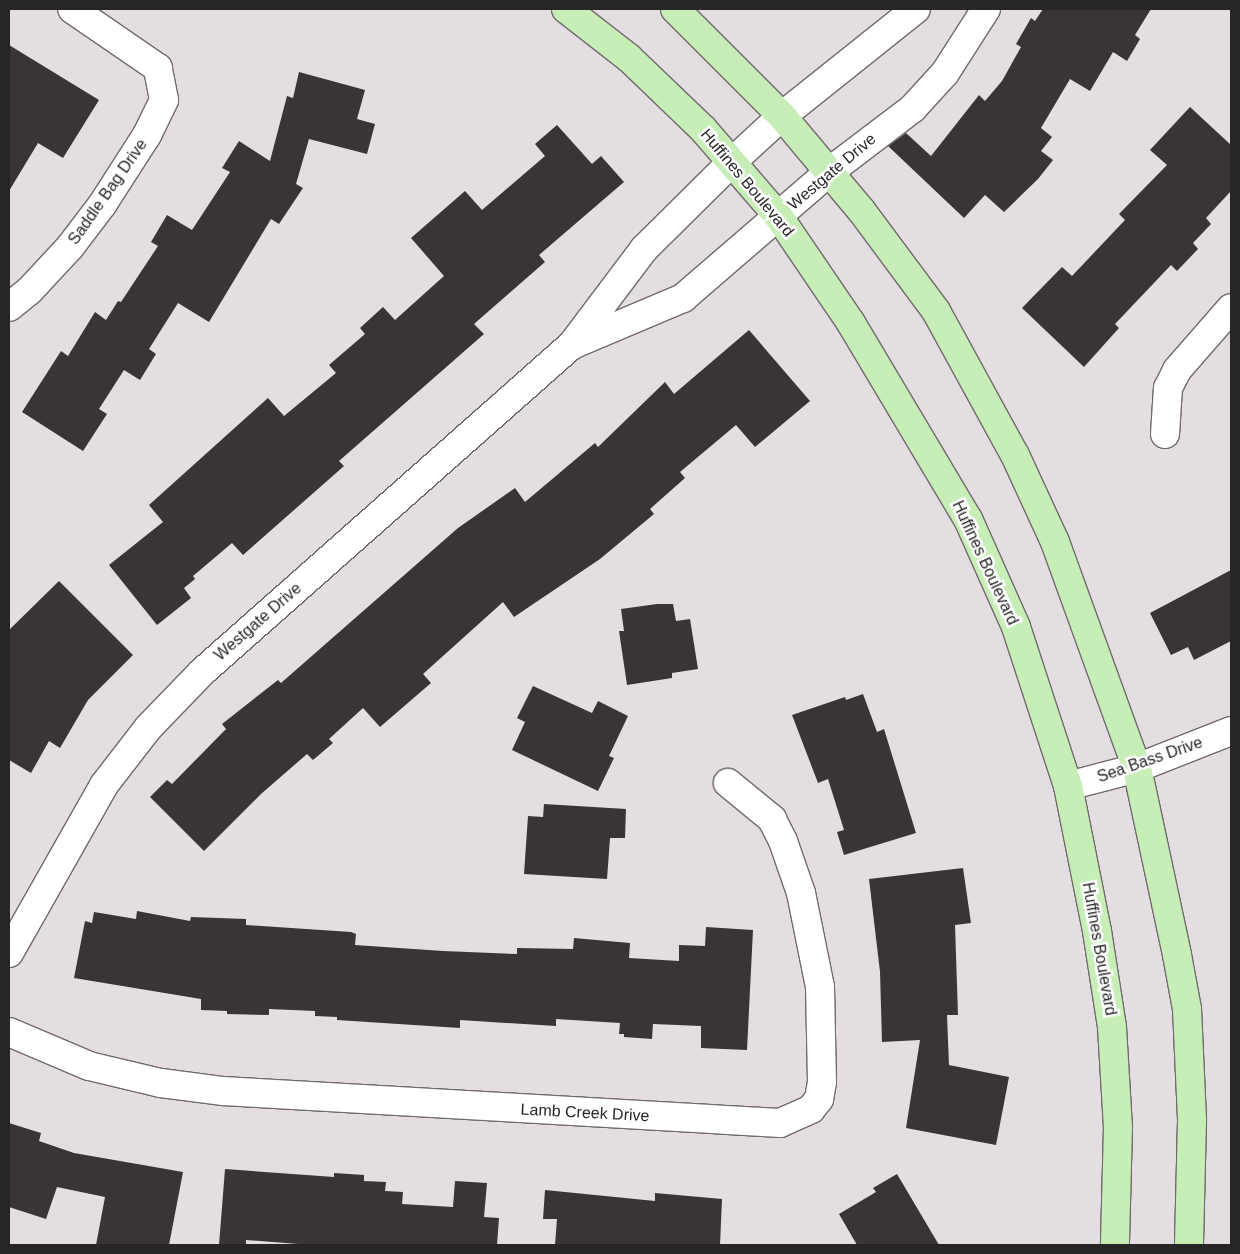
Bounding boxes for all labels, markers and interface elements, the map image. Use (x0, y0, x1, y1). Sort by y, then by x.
street label: Huffines Boulevard (696, 125, 798, 241)
street label: Westgate Drive (784, 130, 880, 214)
street label: Saddle Bag Drive (64, 135, 152, 249)
street label: Huffines Boulevard (948, 498, 1022, 628)
street label: Westgate Drive (211, 579, 305, 665)
street label: Sea Bass Drive (1095, 733, 1205, 787)
street label: Huffines Boulevard (1078, 881, 1120, 1017)
street label: Lamb Creek Drive (520, 1100, 650, 1126)

